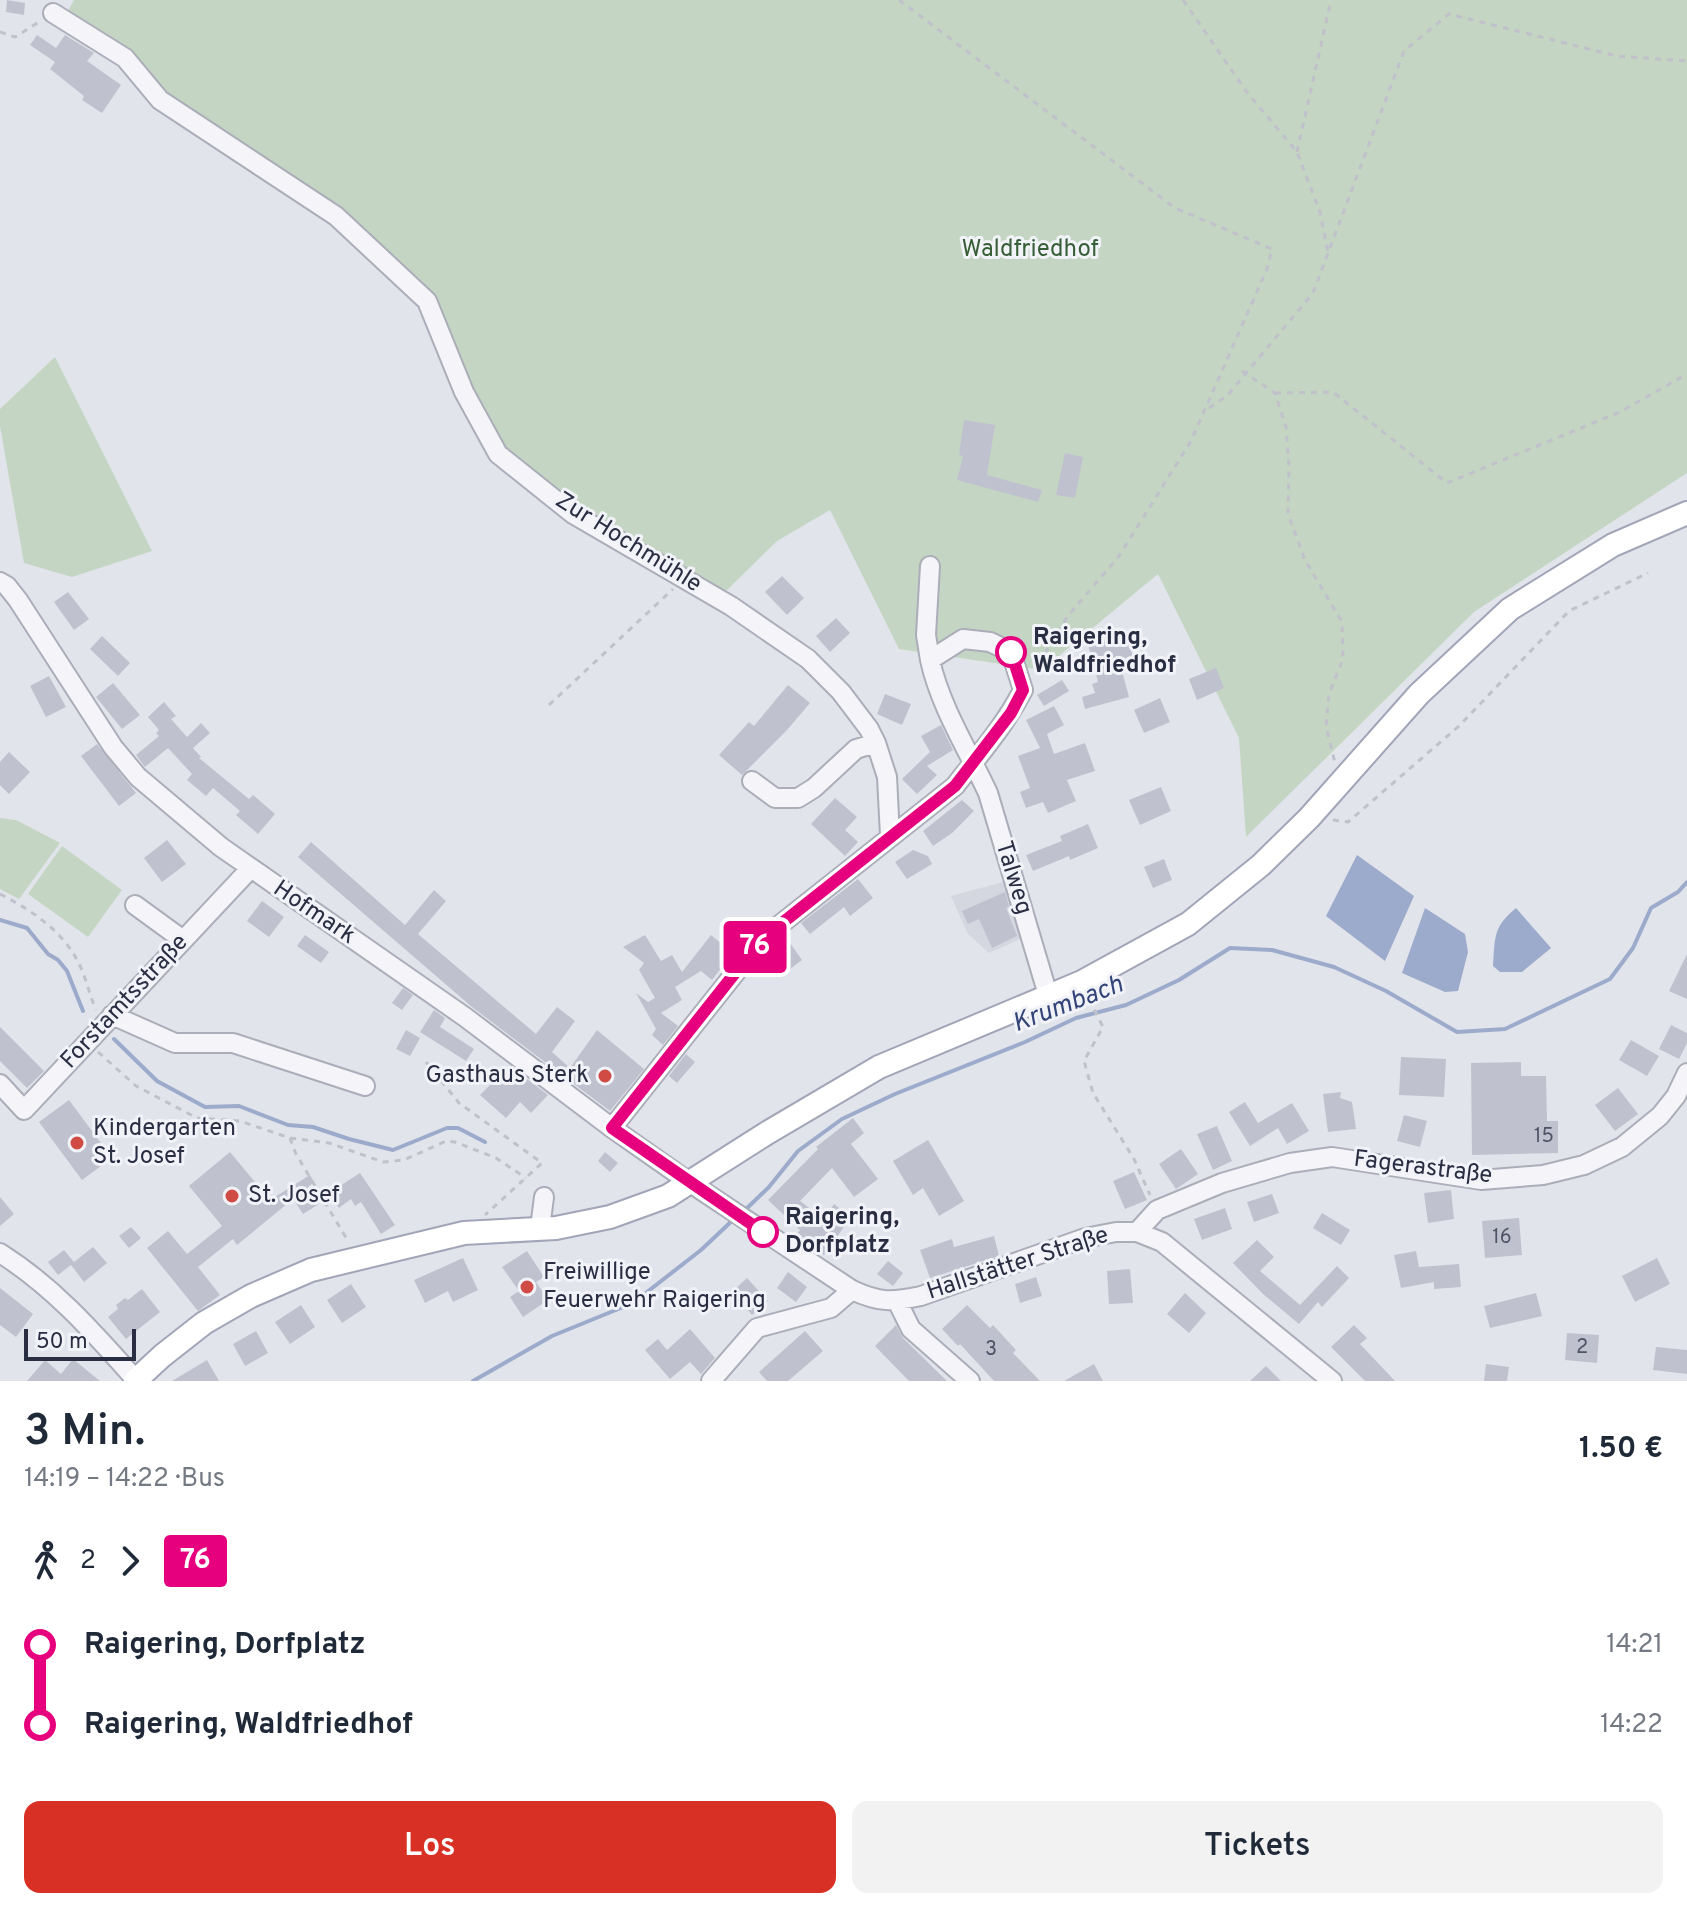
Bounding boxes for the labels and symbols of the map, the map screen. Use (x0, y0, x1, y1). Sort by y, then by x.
park label: Waldfriedhof (961, 235, 1099, 265)
street label: Zur Hochmühle (549, 486, 707, 600)
place label: Raigering, Waldfriedhof (1033, 623, 1176, 681)
marker: Raigering, Waldfriedhof (996, 637, 1026, 667)
street label: Talweg (988, 838, 1038, 918)
street label: Hofmark (267, 874, 361, 952)
line badge: 76 (719, 921, 791, 973)
street label: Forstamtsstraße (55, 928, 195, 1076)
water label: Krumbach (1008, 969, 1128, 1041)
place label: Gasthaus Sterk (426, 1061, 589, 1091)
marker: Gasthaus Sterk (596, 1067, 614, 1085)
place label: Kindergarten St. Josef (93, 1114, 236, 1172)
house number: 15 (1534, 1124, 1554, 1150)
marker: Kindergarten St. Josef (68, 1134, 86, 1152)
street label: Fagerastraße (1352, 1145, 1494, 1191)
place label: St. Josef (248, 1181, 339, 1211)
marker: St. Josef (223, 1187, 241, 1205)
place label: Raigering, Dorfplatz (785, 1203, 899, 1261)
marker: Raigering, Dorfplatz (748, 1217, 778, 1247)
street label: Hallstätter Straße (923, 1220, 1113, 1308)
house number: 16 (1492, 1225, 1512, 1251)
place label: Freiwillige Feuerwehr Raigering (543, 1258, 766, 1316)
marker: Freiwillige Feuerwehr Raigering (518, 1278, 536, 1296)
scale bar (24, 1325, 136, 1361)
house number: 2 (1576, 1335, 1588, 1361)
house number: 3 (985, 1337, 997, 1363)

